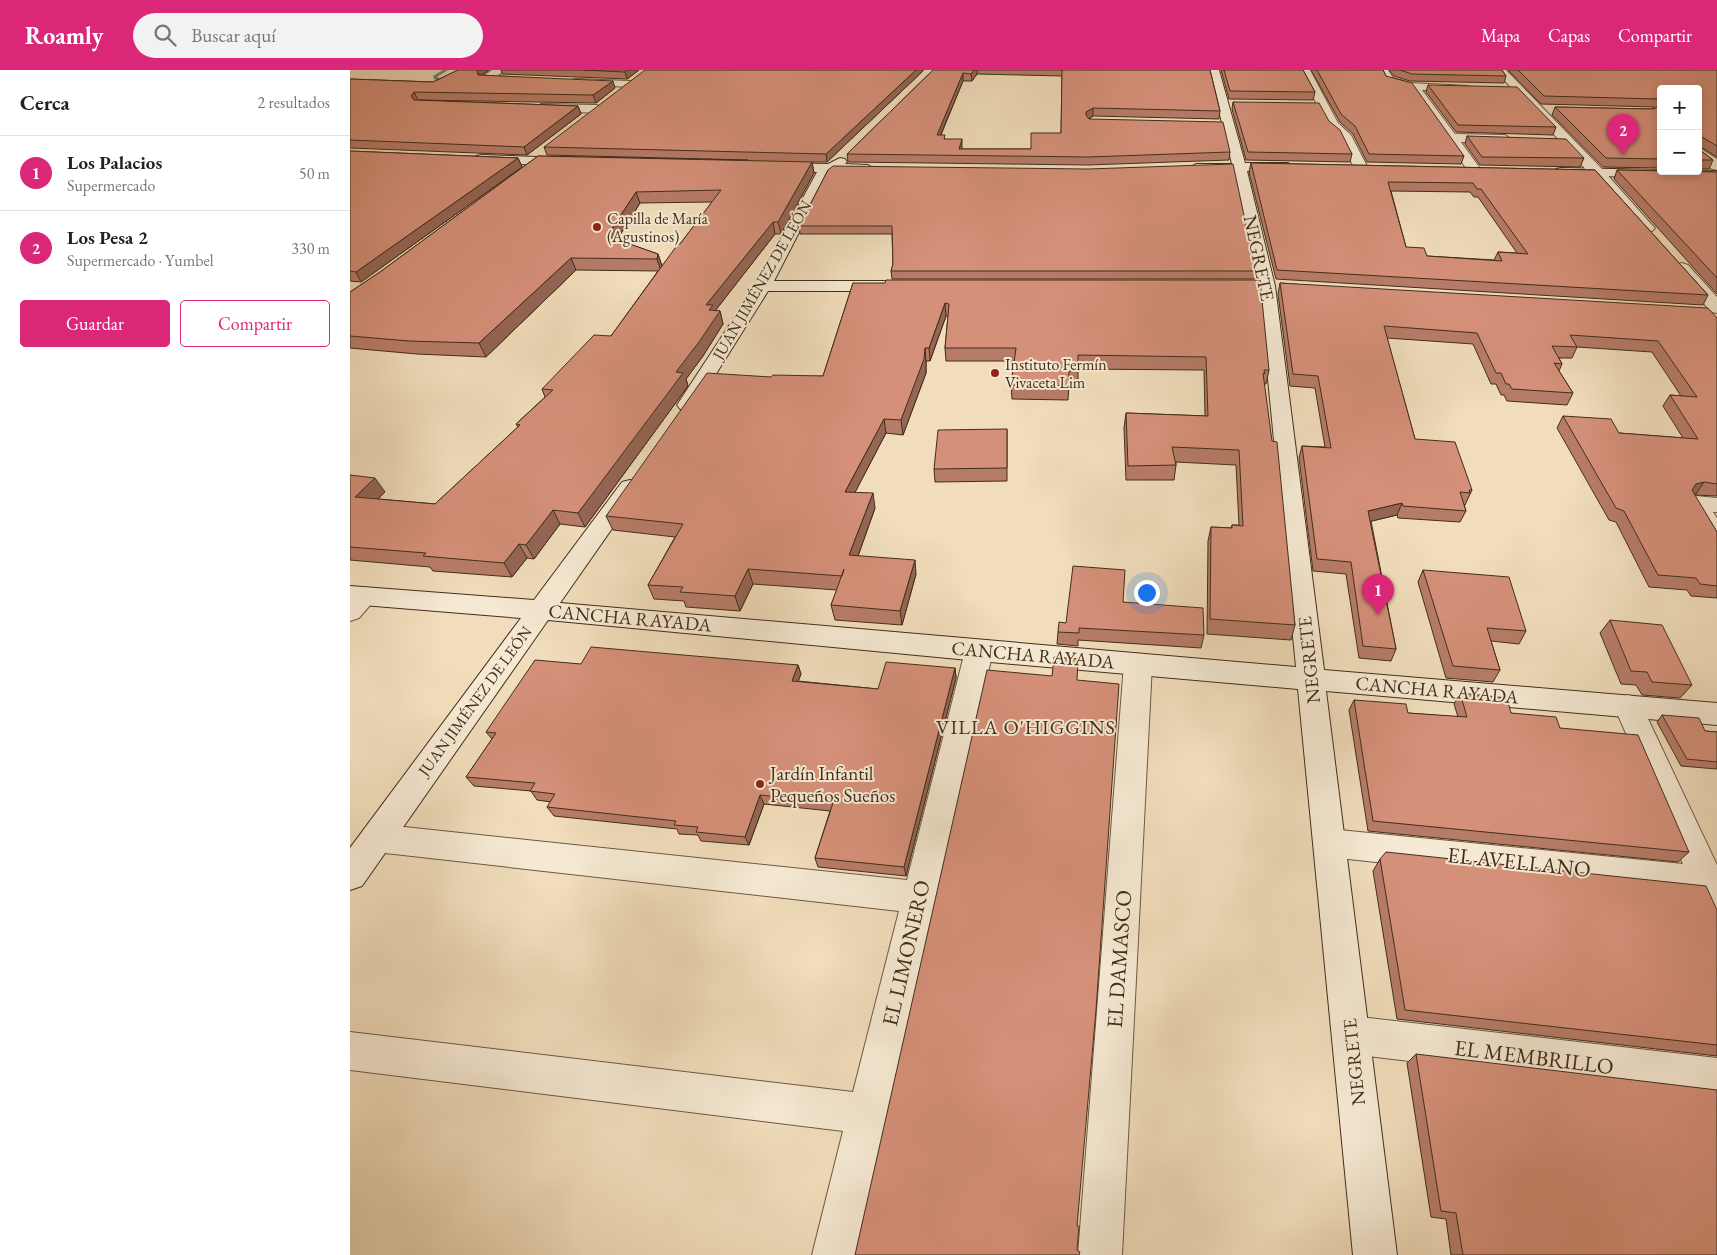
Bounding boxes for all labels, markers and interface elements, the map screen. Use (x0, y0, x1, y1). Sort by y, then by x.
search box (133, 13, 483, 58)
text: Roamly (25, 20, 103, 51)
icon: search (151, 21, 179, 49)
text: Buscar aquí (191, 23, 276, 48)
text: Mapa (1481, 24, 1520, 47)
text: Capas (1548, 24, 1590, 47)
text: Compartir (1618, 24, 1692, 47)
map controls (1657, 85, 1702, 175)
button: + (1657, 85, 1702, 130)
text: Cerca (20, 89, 70, 116)
text: 2 resultados (258, 92, 330, 113)
pin: 2 (1607, 114, 1639, 155)
button: − (1657, 130, 1702, 175)
text: Los Palacios (67, 150, 162, 175)
text: 1 (32, 163, 40, 184)
text: 50 m (299, 163, 330, 184)
text: Supermercado (67, 175, 155, 196)
street label: JUAN JIMÉNEZ DE LEÓN (707, 196, 816, 365)
place label: Capilla de María (Agustinos) (607, 208, 709, 247)
street label: NEGRETE (1238, 213, 1280, 304)
marker: Capilla de María (Agustinos) (591, 221, 603, 233)
text: Los Pesa 2 (67, 225, 148, 250)
text: 2 (32, 238, 40, 259)
text: 330 m (291, 238, 330, 259)
text: Supermercado · Yumbel (67, 250, 214, 271)
button: Guardar (20, 300, 170, 347)
button: Compartir (180, 300, 330, 347)
place label: Instituto Fermín Vivaceta Lim (1005, 354, 1107, 393)
marker: Instituto Fermín Vivaceta Lim (989, 367, 1001, 379)
pin: 1 (1362, 574, 1394, 615)
your location (1134, 580, 1160, 606)
street label: CANCHA RAYADA (547, 598, 713, 638)
street label: NEGRETE (1292, 615, 1326, 705)
street label: JUAN JIMÉNEZ DE LEÓN (412, 622, 537, 782)
street label: CANCHA RAYADA (950, 635, 1116, 675)
street label: CANCHA RAYADA (1354, 670, 1520, 710)
district label: VILLA O'HIGGINS (936, 714, 1116, 740)
place label: Jardín Infantil Pequeños Sueños (768, 761, 895, 808)
marker: Jardín Infantil Pequeños Sueños (754, 778, 766, 790)
street label: EL AVELLANO (1446, 840, 1592, 884)
street label: EL LIMONERO (875, 877, 937, 1029)
street label: EL DAMASCO (1100, 889, 1138, 1029)
street label: NEGRETE (1337, 1017, 1371, 1107)
street label: EL MEMBRILLO (1453, 1033, 1615, 1081)

